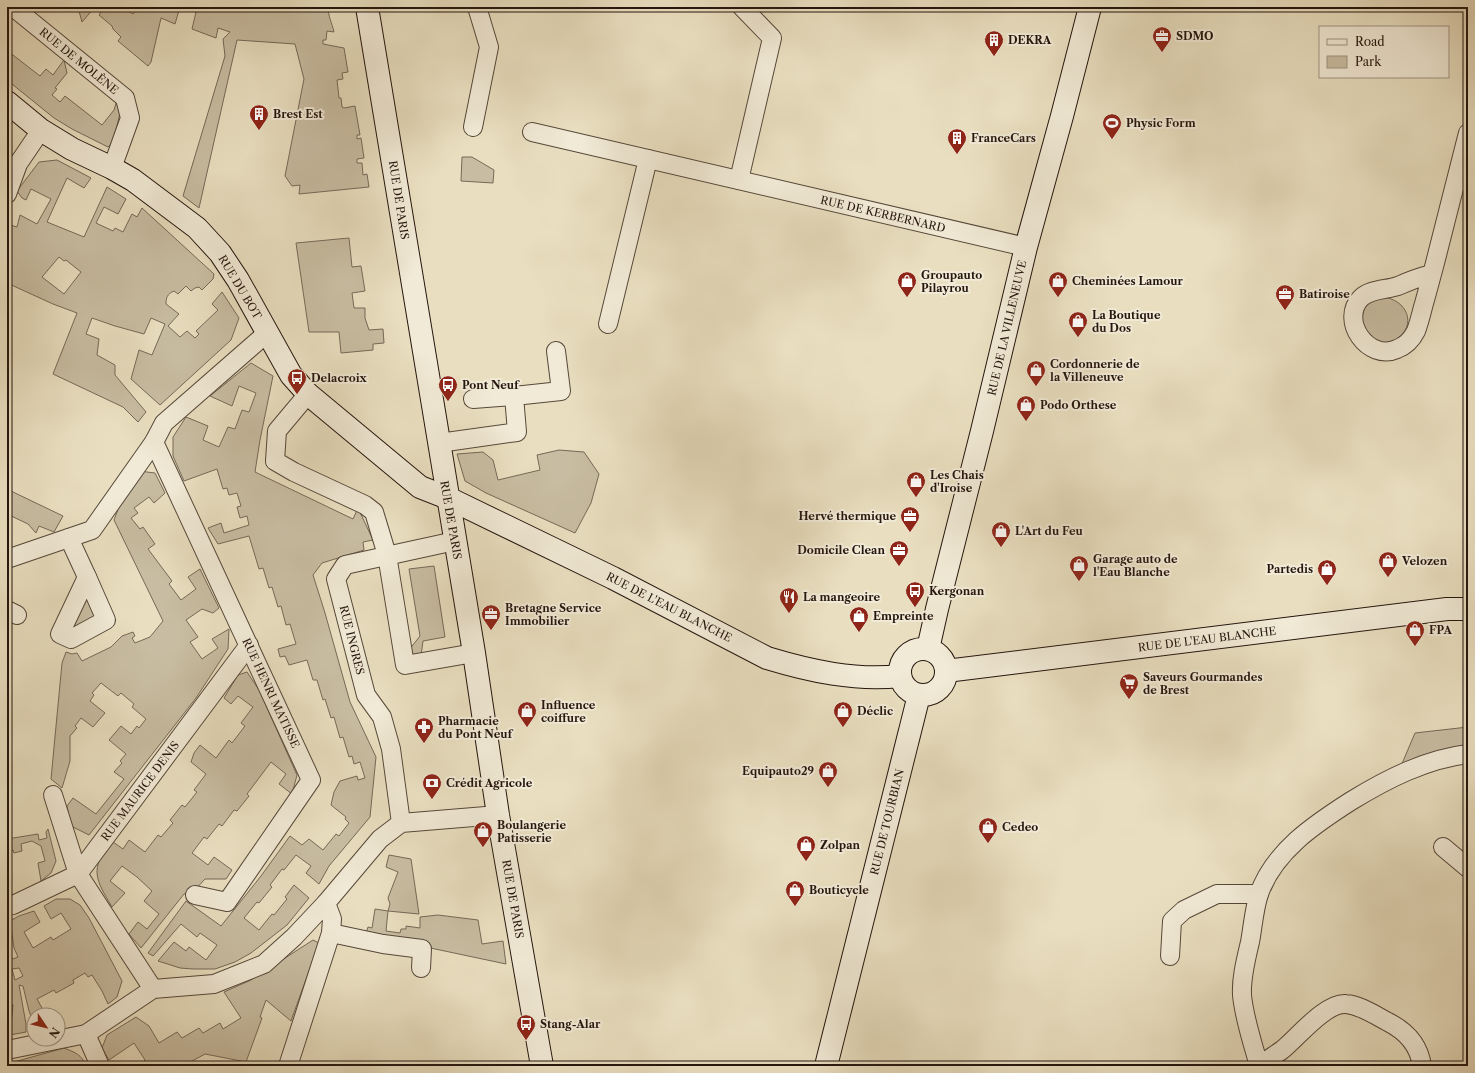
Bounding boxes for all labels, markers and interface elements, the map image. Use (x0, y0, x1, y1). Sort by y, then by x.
street label: RUE DE MOLÈNE (37, 25, 122, 97)
office icon: SDMO (1151, 25, 1173, 53)
legend (1319, 26, 1449, 78)
building icon: DEKRA (983, 29, 1005, 57)
place label: SDMO (1176, 29, 1213, 43)
place label: DEKRA (1008, 33, 1052, 47)
text: Road (1355, 34, 1385, 49)
text: Park (1355, 54, 1382, 69)
building icon: Brest Est (248, 103, 270, 131)
place label: Brest Est (273, 107, 323, 121)
sports icon: Physic Form (1101, 112, 1123, 140)
place label: Physic Form (1126, 116, 1196, 130)
building icon: FranceCars (946, 127, 968, 155)
place label: FranceCars (971, 131, 1036, 145)
street label: RUE DE PARIS (386, 159, 412, 241)
street label: RUE DE KERBERNARD (819, 193, 947, 235)
street label: RUE DU BOT (215, 252, 265, 322)
street label: RUE DE LA VILLENEUVE (985, 259, 1029, 397)
place label: Groupauto Pilayrou (921, 268, 982, 295)
shop icon: Groupauto Pilayrou (896, 270, 918, 298)
shop icon: Cheminées Lamour (1047, 270, 1069, 298)
place label: Cheminées Lamour (1072, 274, 1184, 288)
office icon: Batiroise (1274, 283, 1296, 311)
place label: Batiroise (1299, 287, 1350, 301)
place label: La Boutique du Dos (1092, 308, 1161, 335)
shop icon: La Boutique du Dos (1067, 310, 1089, 338)
place label: Cordonnerie de la Villeneuve (1050, 357, 1140, 384)
shop icon: Cordonnerie de la Villeneuve (1025, 359, 1047, 387)
bus stop icon: Delacroix (286, 367, 308, 395)
place label: Delacroix (311, 371, 368, 385)
bus stop icon: Pont Neuf (437, 374, 459, 402)
place label: Pont Neuf (462, 378, 520, 392)
shop icon: Podo Orthese (1015, 394, 1037, 422)
place label: Podo Orthese (1040, 398, 1117, 412)
place label: Les Chais d'Iroise (930, 468, 984, 495)
shop icon: Les Chais d'Iroise (905, 470, 927, 498)
street label: RUE DE PARIS (437, 479, 465, 561)
office icon: Hervé thermique (899, 505, 921, 533)
place label: Hervé thermique (799, 509, 896, 523)
shop icon: L'Art du Feu (990, 520, 1012, 548)
place label: L'Art du Feu (1015, 524, 1084, 538)
office icon: Domicile Clean (888, 539, 910, 567)
place label: Domicile Clean (797, 543, 885, 557)
shop icon: Velozen (1377, 550, 1399, 578)
place label: Garage auto de l'Eau Blanche (1093, 552, 1178, 579)
shop icon: Garage auto de l'Eau Blanche (1068, 554, 1090, 582)
place label: Velozen (1401, 554, 1448, 568)
shop icon: Partedis (1316, 558, 1338, 586)
place label: Partedis (1267, 562, 1313, 576)
street label: RUE DE L'EAU BLANCHE (604, 569, 735, 645)
bus stop icon: Kergonan (904, 580, 926, 608)
place label: Kergonan (929, 584, 985, 598)
restaurant icon: La mangeoire (778, 586, 800, 614)
place label: La mangeoire (803, 590, 880, 604)
place label: Bretagne Service Immobilier (505, 601, 602, 628)
office icon: Bretagne Service Immobilier (480, 603, 502, 631)
street label: RUE INGRES (337, 604, 367, 676)
shop icon: Empreinte (848, 605, 870, 633)
place label: Empreinte (873, 609, 934, 623)
shop icon: FPA (1404, 619, 1426, 647)
place label: FPA (1429, 623, 1452, 637)
street label: RUE DE L'EAU BLANCHE (1137, 624, 1277, 654)
street label: RUE HENRI MATISSE (239, 636, 303, 751)
place label: Saveurs Gourmandes de Brest (1143, 670, 1263, 697)
supermarket icon: Saveurs Gourmandes de Brest (1118, 672, 1140, 700)
place label: Influence coiffure (541, 698, 596, 725)
shop icon: Influence coiffure (516, 700, 538, 728)
shop icon: Déclic (832, 700, 854, 728)
place label: Déclic (857, 704, 893, 718)
place label: Pharmacie du Pont Neuf (438, 714, 513, 741)
pharmacy icon: Pharmacie du Pont Neuf (413, 716, 435, 744)
street label: RUE MAURICE DENIS (98, 738, 182, 844)
shop icon: Equipauto29 (817, 760, 839, 788)
place label: Equipauto29 (742, 764, 814, 778)
street label: RUE DE TOURBIAN (867, 768, 907, 876)
bank icon: Crédit Agricole (421, 772, 443, 800)
place label: Crédit Agricole (446, 776, 533, 790)
shop icon: Cedeo (977, 816, 999, 844)
place label: Boulangerie Patisserie (497, 818, 566, 845)
shop icon: Boulangerie Patisserie (472, 820, 494, 848)
place label: Cedeo (1002, 820, 1038, 834)
shop icon: Zolpan (795, 834, 817, 862)
place label: Zolpan (820, 838, 861, 852)
street label: RUE DE PARIS (499, 858, 527, 940)
shop icon: Bouticycle (784, 879, 806, 907)
place label: Bouticycle (809, 883, 869, 897)
north arrow (26, 1007, 66, 1047)
bus stop icon: Stang-Alar (515, 1013, 537, 1041)
place label: Stang-Alar (540, 1017, 601, 1031)
text: N (45, 1025, 63, 1041)

